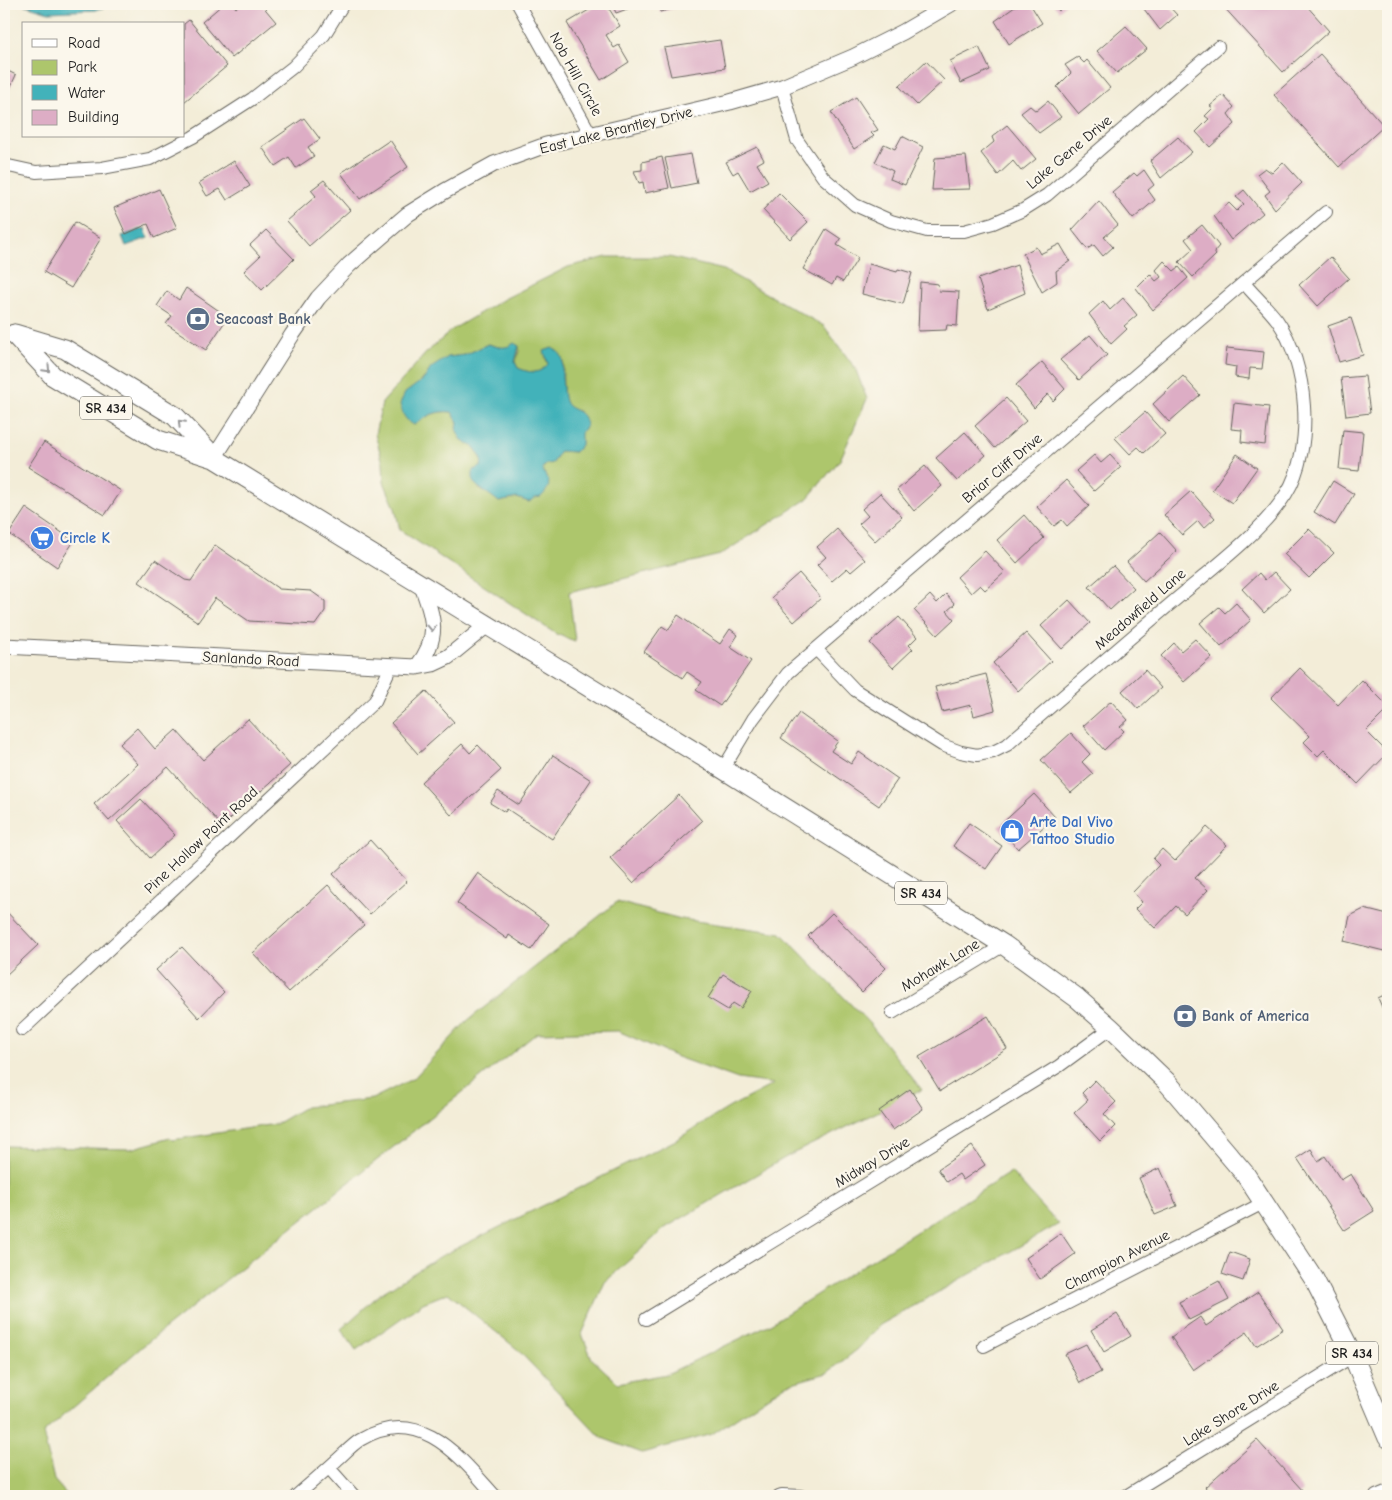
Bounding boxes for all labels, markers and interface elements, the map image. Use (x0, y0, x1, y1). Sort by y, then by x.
legend (22, 22, 185, 138)
street label: Nob Hill Circle (546, 29, 607, 119)
text: Road (68, 34, 100, 52)
text: Park (68, 58, 97, 76)
text: Water (68, 84, 105, 102)
street label: East Lake Brantley Drive (538, 102, 695, 158)
text: Building (68, 108, 119, 126)
street label: Lake Gene Drive (1023, 111, 1116, 193)
bank icon: Seacoast Bank (185, 306, 211, 332)
place label: Seacoast Bank (216, 310, 311, 328)
one-way arrow (41, 364, 50, 373)
road number: SR 434 (80, 396, 132, 419)
one-way arrow (178, 420, 187, 429)
street label: Briar Cliff Drive (958, 429, 1046, 507)
supermarket icon: Circle K (29, 525, 55, 551)
place label: Circle K (60, 529, 111, 547)
street label: Meadowfield Lane (1091, 564, 1190, 653)
one-way arrow (427, 624, 438, 632)
street label: Sanlando Road (202, 647, 300, 671)
street label: Pine Hollow Point Road (140, 783, 262, 897)
place label: Arte Dal Vivo Tattoo Studio (1030, 813, 1115, 848)
shop icon: Arte Dal Vivo Tattoo Studio (999, 818, 1025, 844)
road number: SR 434 (895, 881, 947, 904)
street label: Mohawk Lane (898, 934, 983, 995)
bank icon: Bank of America (1172, 1003, 1198, 1029)
place label: Bank of America (1202, 1007, 1309, 1025)
street label: Midway Drive (831, 1132, 913, 1191)
street label: Champion Avenue (1061, 1226, 1173, 1294)
road number: SR 434 (1326, 1342, 1378, 1365)
street label: Lake Shore Drive (1180, 1376, 1282, 1450)

